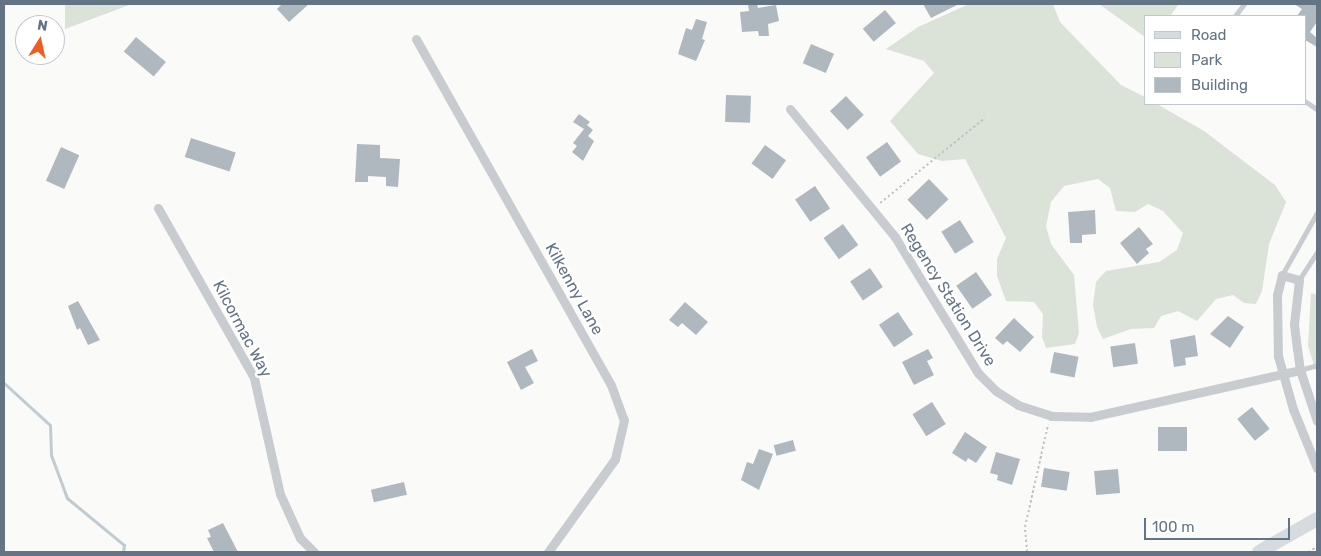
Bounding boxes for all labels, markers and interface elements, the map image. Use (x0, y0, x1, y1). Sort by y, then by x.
north arrow (15, 15, 65, 65)
legend (1144, 15, 1306, 105)
text: N (36, 16, 49, 35)
text: Road (1191, 26, 1227, 44)
text: Park (1191, 51, 1222, 69)
text: Building (1191, 76, 1248, 94)
street label: Regency Station Drive (896, 220, 1000, 370)
street label: Kilkenny Lane (541, 239, 607, 339)
street label: Kilcormac Way (208, 277, 276, 381)
scale bar (1146, 508, 1292, 540)
text: 100 m (1152, 518, 1194, 536)

